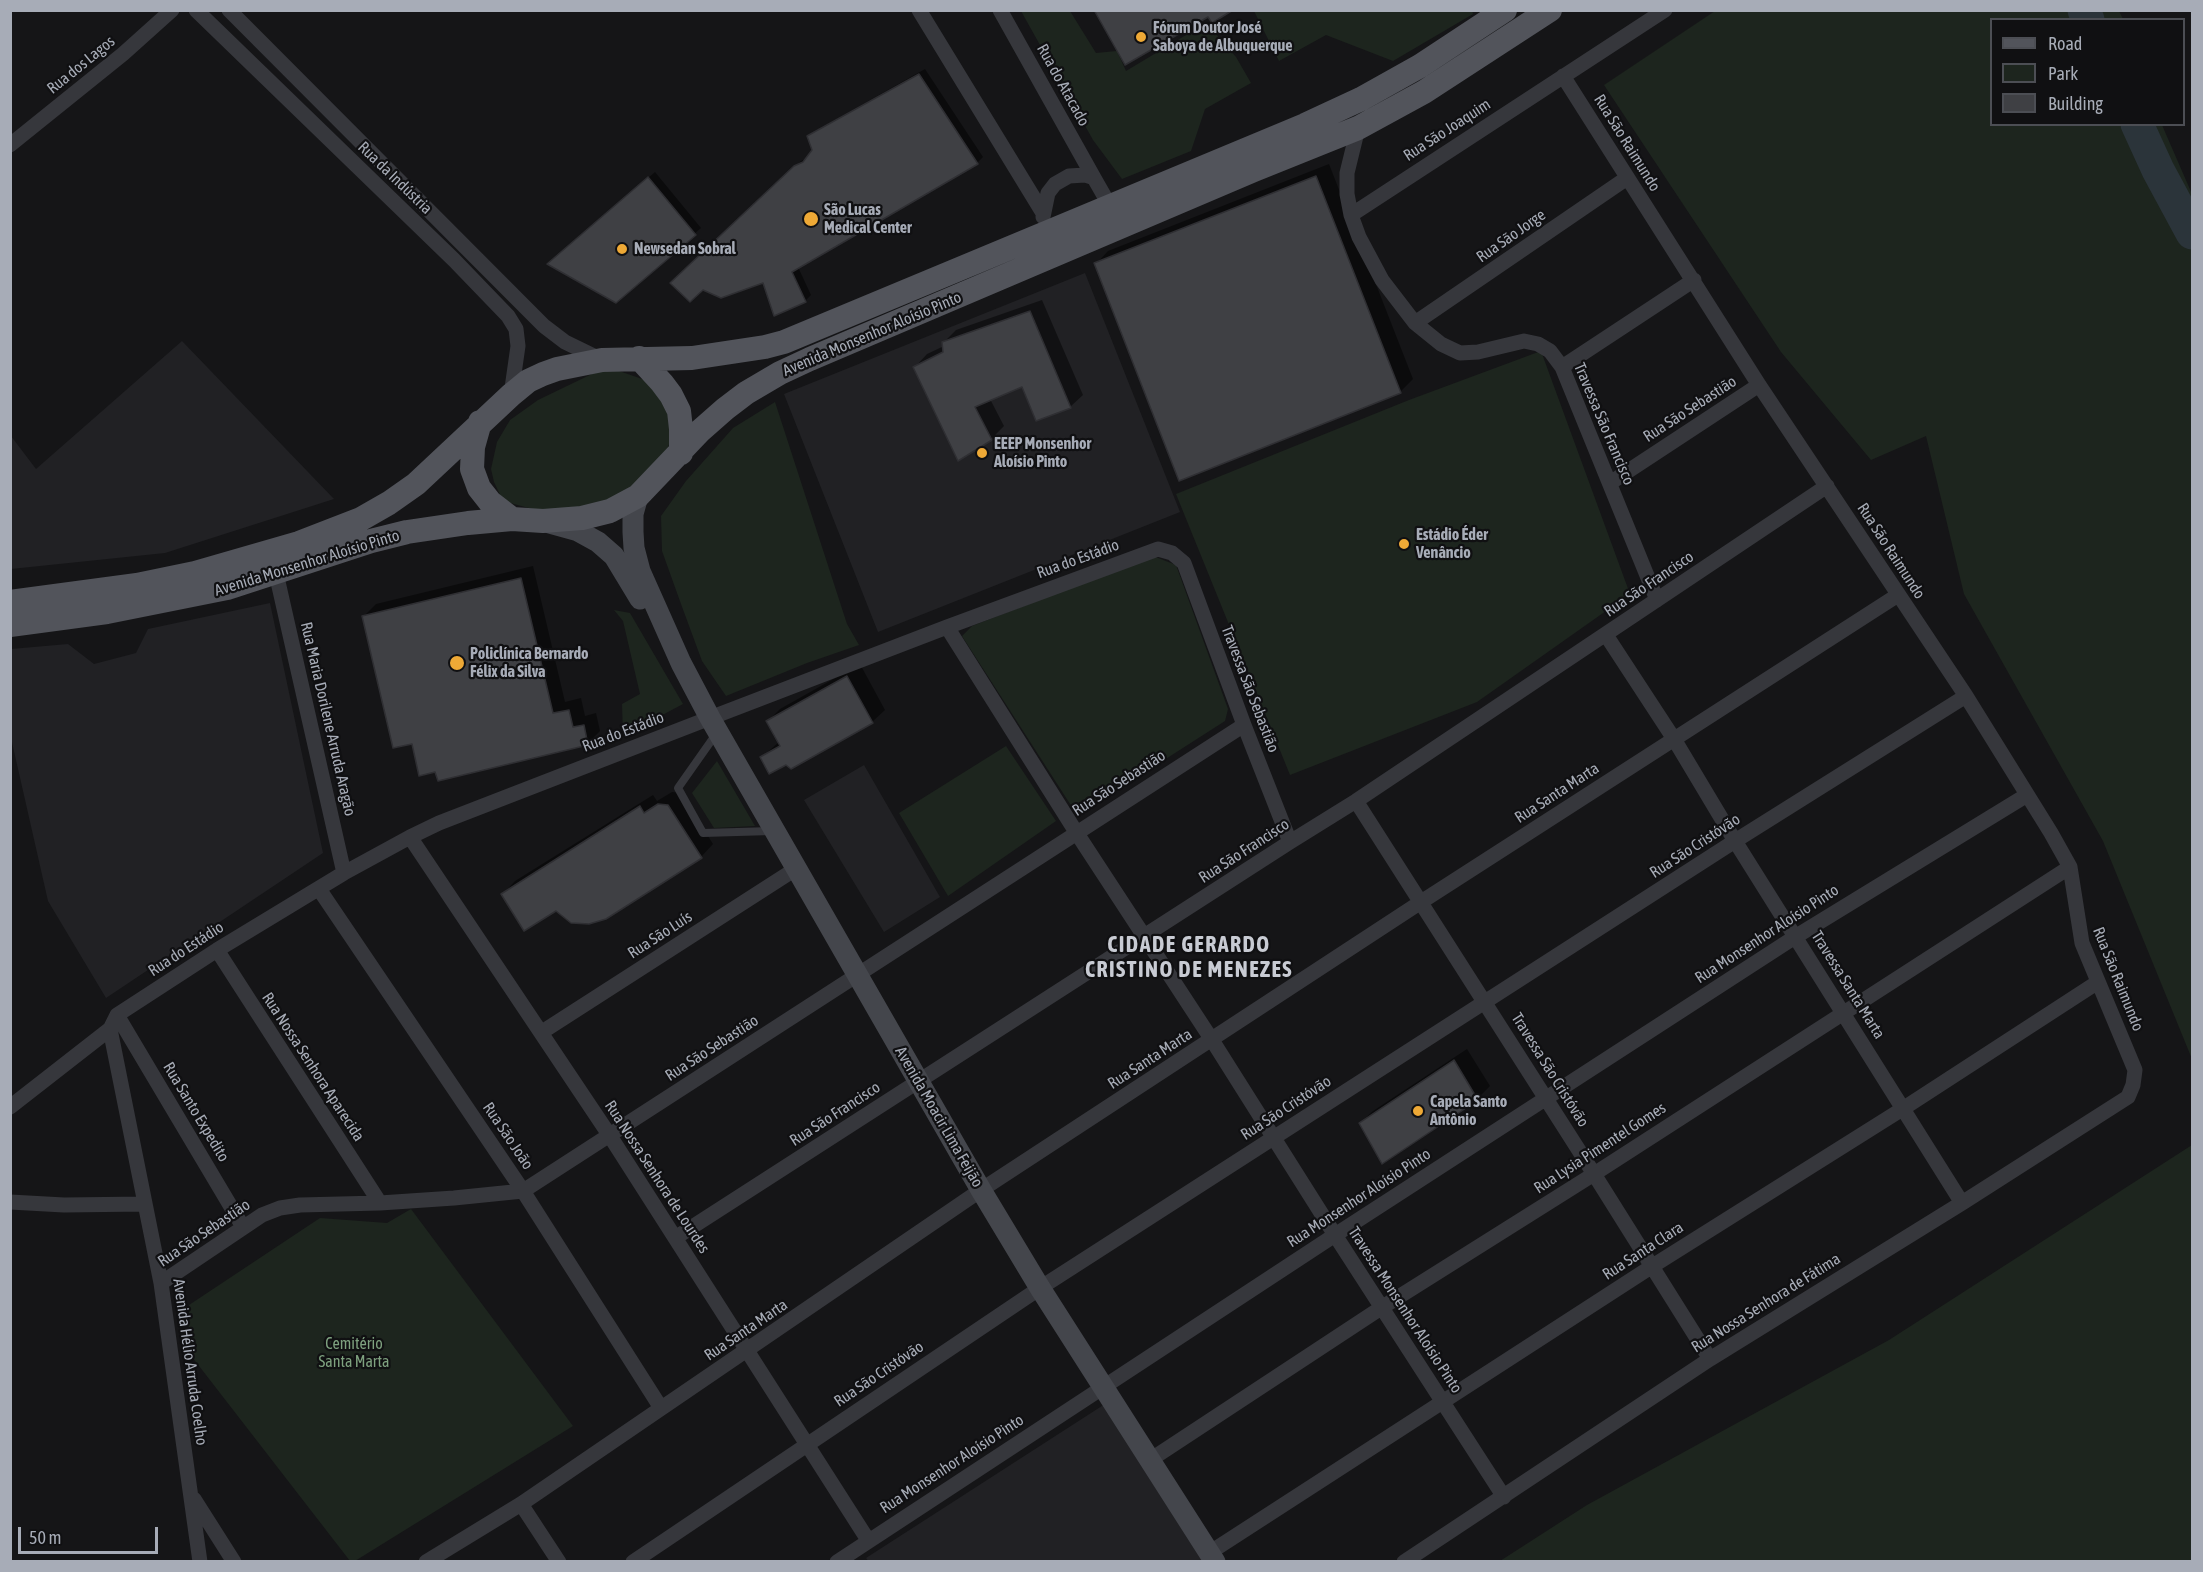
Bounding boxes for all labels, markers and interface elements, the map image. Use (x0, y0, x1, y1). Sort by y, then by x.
place label: Fórum Doutor José Saboya de Albuquerque (1153, 18, 1292, 56)
legend (1990, 18, 2185, 126)
marker: Fórum Doutor José Saboya de Albuquerque (1134, 30, 1148, 44)
street label: Rua dos Lagos (43, 32, 119, 98)
text: Road (2048, 33, 2082, 54)
street label: Rua do Atacado (1033, 41, 1093, 129)
text: Park (2048, 63, 2078, 84)
street label: Rua São Raimundo (1590, 91, 1664, 195)
text: Building (2048, 93, 2103, 114)
street label: Rua São Joaquim (1400, 95, 1494, 165)
street label: Rua da Indústria (354, 138, 436, 218)
place label: São Lucas Medical Center (824, 200, 912, 238)
street label: Rua São Jorge (1473, 205, 1549, 267)
marker: São Lucas Medical Center (802, 210, 820, 228)
place label: Newsedan Sobral (634, 239, 736, 259)
marker: Newsedan Sobral (615, 242, 629, 256)
street label: Avenida Monsenhor Aloísio Pinto (780, 288, 964, 380)
street label: Travessa São Francisco (1570, 360, 1638, 488)
street label: Rua São Sebastião (1640, 372, 1740, 446)
place label: EEEP Monsenhor Aloísio Pinto (994, 434, 1091, 472)
marker: EEEP Monsenhor Aloísio Pinto (975, 446, 989, 460)
street label: Rua São Raimundo (1853, 499, 1929, 603)
place label: Estádio Éder Venâncio (1416, 525, 1488, 563)
street label: Avenida Monsenhor Aloísio Pinto (212, 526, 402, 600)
street label: Rua do Estádio (1034, 535, 1122, 583)
marker: Estádio Éder Venâncio (1397, 537, 1411, 551)
street label: Rua São Francisco (1601, 547, 1697, 621)
street label: Rua Maria Dorilene Arruda Aragão (296, 620, 360, 818)
street label: Travessa São Sebastião (1217, 623, 1283, 755)
place label: Policlínica Bernardo Félix da Silva (470, 644, 589, 682)
marker: Policlínica Bernardo Félix da Silva (448, 654, 466, 672)
street label: Rua do Estádio (579, 708, 667, 756)
street label: Rua São Sebastião (1069, 746, 1169, 820)
street label: Rua Santa Marta (1511, 759, 1603, 827)
street label: Rua São Cristóvão (1646, 810, 1744, 882)
street label: Rua São Francisco (1195, 815, 1293, 887)
street label: Rua Monsenhor Aloísio Pinto (1692, 880, 1842, 988)
street label: Rua São Luís (624, 907, 696, 963)
street label: Rua do Estádio (145, 918, 227, 980)
street label: Rua São Raimundo (2088, 924, 2148, 1034)
street label: Travessa Santa Marta (1807, 928, 1889, 1042)
district label: CIDADE GERARDO CRISTINO DE MENEZES (1085, 932, 1293, 984)
street label: Rua Nossa Senhora Aparecida (258, 989, 368, 1145)
street label: Travessa São Cristóvão (1507, 1009, 1593, 1131)
street label: Rua São Sebastião (662, 1011, 762, 1085)
street label: Rua Santa Marta (1104, 1025, 1196, 1093)
street label: Avenida Moacir Lima Feijão (891, 1043, 987, 1191)
street label: Rua Santo Expedito (159, 1059, 233, 1165)
street label: Rua São Cristóvão (1237, 1072, 1335, 1144)
street label: Rua São Francisco (786, 1078, 884, 1150)
place label: Capela Santo Antônio (1430, 1092, 1507, 1130)
street label: Rua Nossa Senhora de Lourdes (600, 1097, 714, 1257)
street label: Rua Lysia Pimentel Gomes (1531, 1098, 1669, 1198)
street label: Rua São João (479, 1099, 537, 1173)
marker: Capela Santo Antônio (1411, 1104, 1425, 1118)
street label: Rua Monsenhor Aloísio Pinto (1284, 1144, 1434, 1252)
street label: Rua São Sebastião (154, 1195, 254, 1271)
street label: Rua Santa Clara (1599, 1218, 1687, 1284)
street label: Travessa Monsenhor Aloísio Pinto (1344, 1223, 1466, 1397)
street label: Rua Nossa Senhora de Fátima (1688, 1249, 1844, 1357)
street label: Avenida Hélio Arruda Coelho (169, 1277, 211, 1447)
street label: Rua Santa Marta (701, 1295, 791, 1365)
park label: Cemitério Santa Marta (319, 1334, 389, 1372)
street label: Rua São Cristóvão (831, 1337, 927, 1411)
street label: Rua Monsenhor Aloísio Pinto (877, 1410, 1027, 1518)
scale bar (21, 1515, 160, 1553)
text: 50 m (29, 1527, 61, 1548)

